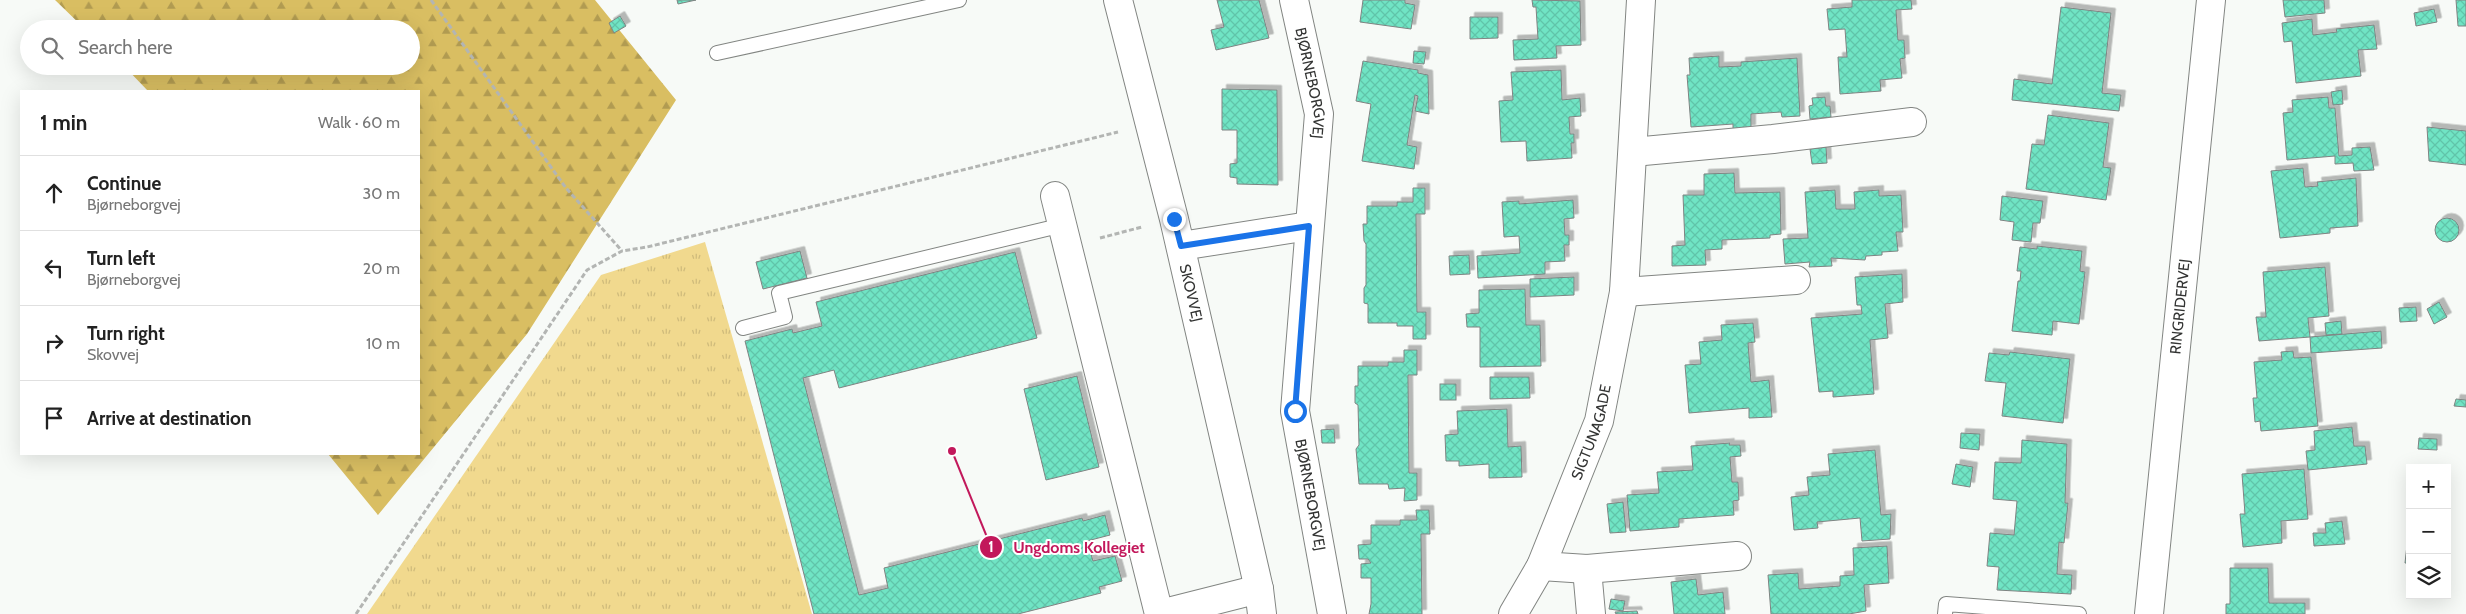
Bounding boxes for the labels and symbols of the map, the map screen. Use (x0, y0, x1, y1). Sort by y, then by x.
street label: BJØRNEBORGVEJ (1291, 26, 1329, 140)
route end (1163, 208, 1186, 231)
street label: RINGRIDERVEJ (2166, 258, 2194, 355)
street label: SKOVVEJ (1176, 262, 1206, 324)
street label: SIGTUNAGADE (1567, 383, 1615, 482)
route start (1284, 400, 1307, 423)
street label: BJØRNEBORGVEJ (1291, 438, 1329, 552)
callout: Ungdoms Kollegiet (978, 532, 1155, 563)
text: 1 (988, 538, 994, 556)
text: Ungdoms Kollegiet (1013, 538, 1145, 557)

